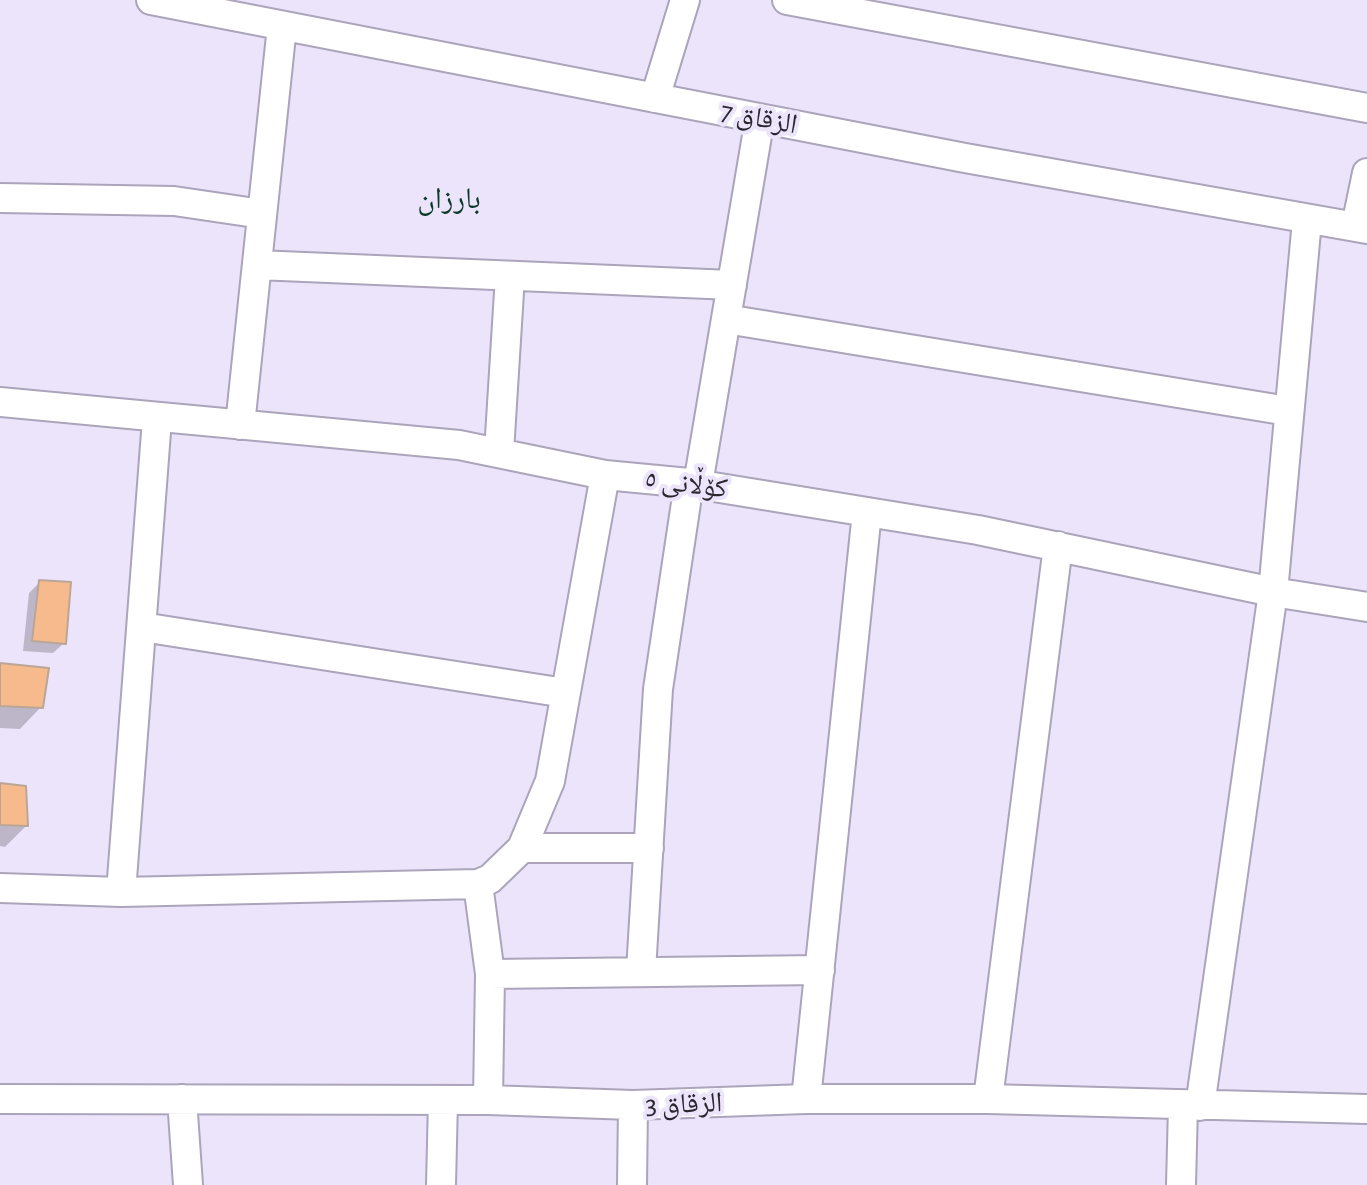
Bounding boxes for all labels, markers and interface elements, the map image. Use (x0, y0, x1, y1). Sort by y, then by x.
street label: الزقاق 7 (718, 94, 800, 142)
district label: بارزان (417, 181, 481, 217)
street label: کۆڵانی ٥ (643, 462, 729, 506)
street label: الزقاق 3 (645, 1086, 723, 1122)

